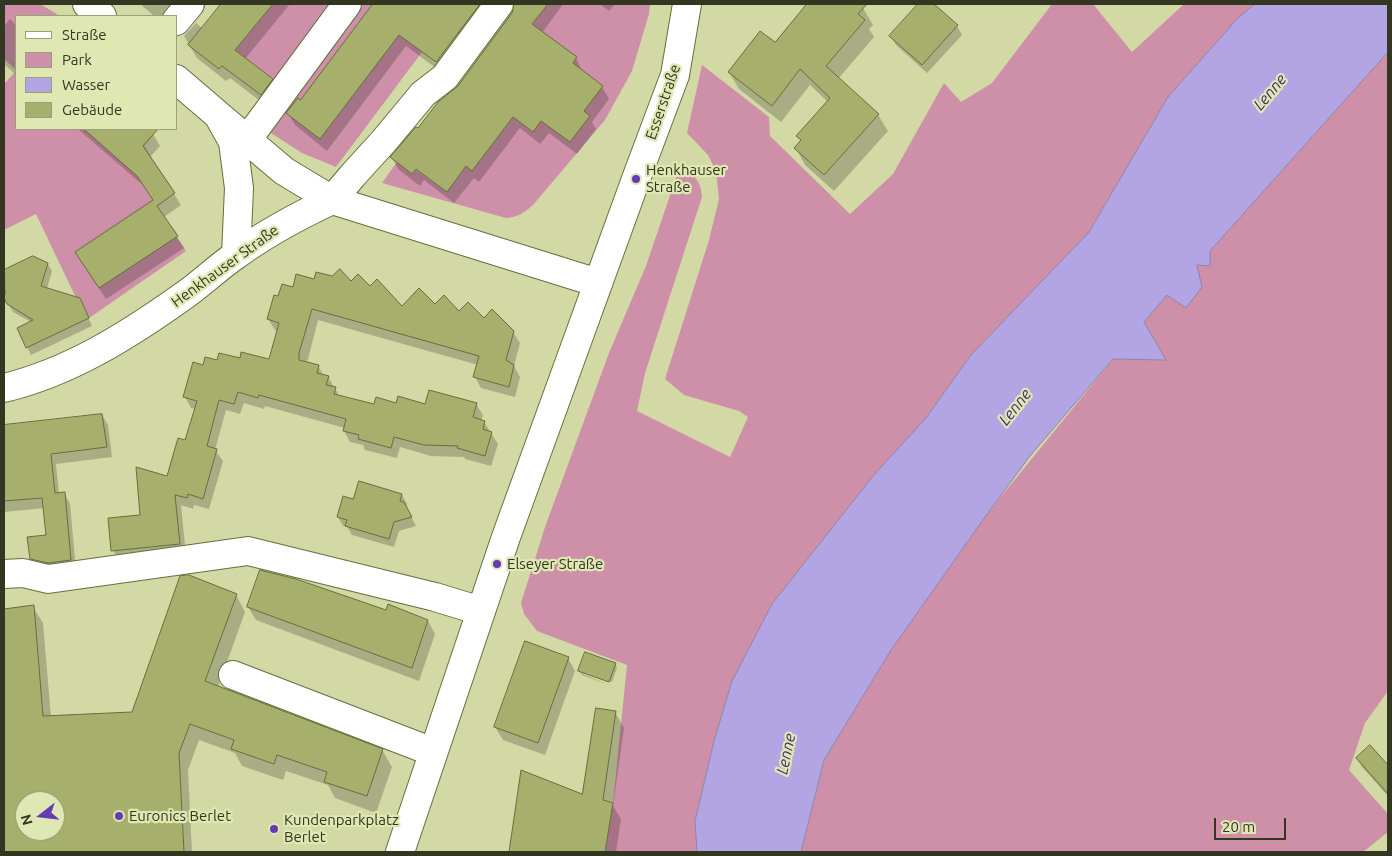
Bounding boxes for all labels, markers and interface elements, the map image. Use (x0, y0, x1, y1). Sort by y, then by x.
legend (15, 15, 178, 130)
text: Straße (62, 26, 106, 43)
text: Park (62, 51, 92, 68)
street label: Esserstraße (642, 62, 684, 142)
water label: Lenne (1249, 70, 1291, 114)
text: Wasser (62, 76, 110, 93)
text: Gebäude (62, 101, 122, 118)
place label: Henkhauser Straße (646, 161, 726, 196)
marker: Henkhauser Straße (630, 173, 642, 185)
street label: Henkhauser Straße (168, 221, 282, 311)
water label: Lenne (995, 385, 1035, 429)
place label: Elseyer Straße (507, 555, 603, 573)
marker: Elseyer Straße (491, 558, 503, 570)
water label: Lenne (772, 732, 800, 776)
north arrow (15, 791, 65, 841)
place label: Euronics Berlet (129, 807, 231, 825)
scale bar (1217, 808, 1290, 840)
marker: Euronics Berlet (113, 810, 125, 822)
place label: Kundenparkplatz Berlet (284, 811, 399, 846)
text: N (17, 813, 36, 827)
text: 20 m (1222, 818, 1255, 835)
marker: Kundenparkplatz Berlet (268, 823, 280, 835)

